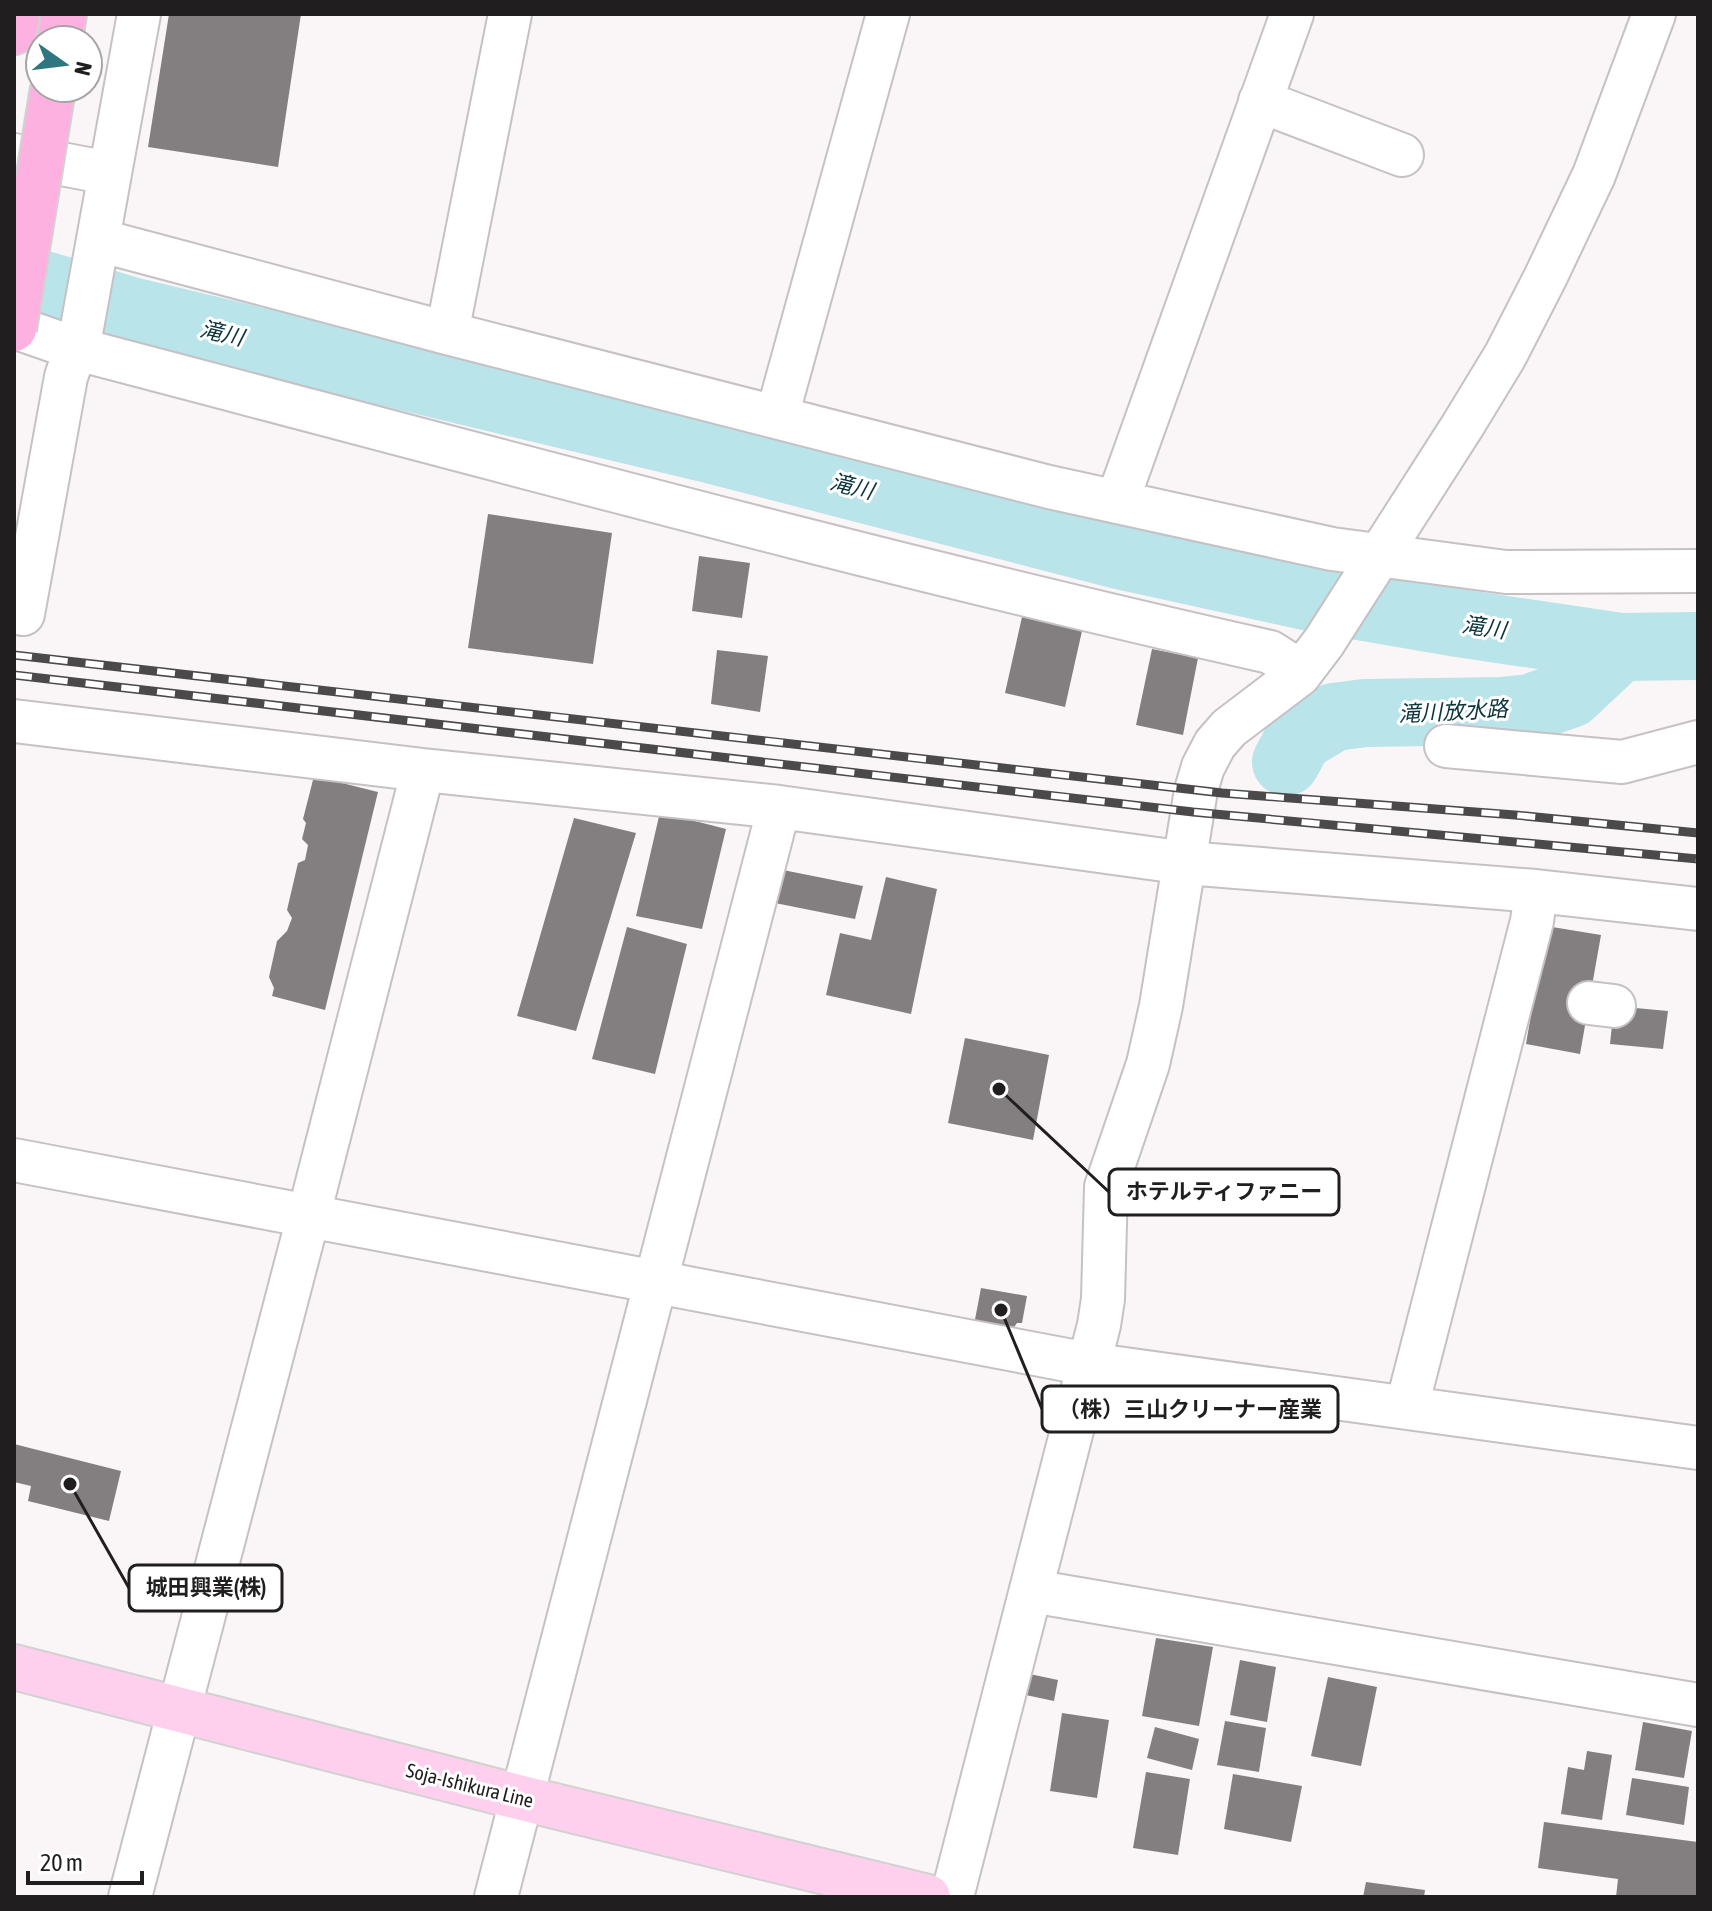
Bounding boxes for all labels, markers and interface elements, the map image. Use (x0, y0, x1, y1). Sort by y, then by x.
north arrow (24, 24, 104, 104)
text: N (69, 59, 98, 78)
water label: 滝川 (198, 315, 248, 351)
water label: 滝川 (828, 468, 878, 504)
water label: 滝川 (1460, 611, 1510, 643)
water label: 滝川放水路 (1397, 695, 1511, 727)
callout: ホテルティファニー (1109, 1169, 1339, 1215)
text: ホテルティファニー (1126, 1178, 1322, 1204)
callout: （株）三山クリーナー産業 (1042, 1386, 1338, 1432)
text: （株）三山クリーナー産業 (1058, 1396, 1322, 1422)
callout: 城田興業(株) (129, 1565, 282, 1611)
text: 城田興業(株) (146, 1574, 266, 1600)
street label: Soja-Ishikura Line (404, 1758, 536, 1812)
scale bar (28, 1835, 142, 1885)
text: 20 m (40, 1849, 83, 1876)

